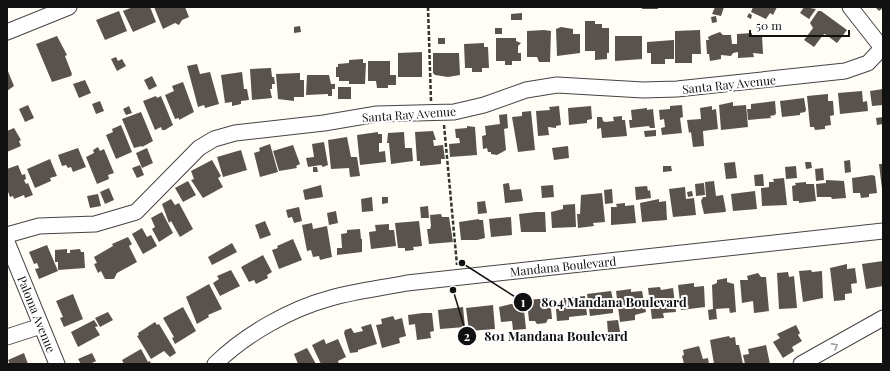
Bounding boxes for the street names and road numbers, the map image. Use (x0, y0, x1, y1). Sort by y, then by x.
street label: Santa Ray Avenue (681, 71, 777, 97)
street label: Santa Ray Avenue (361, 103, 457, 125)
street label: Mandana Boulevard (509, 252, 617, 280)
street label: Paloma Avenue (14, 273, 60, 355)

